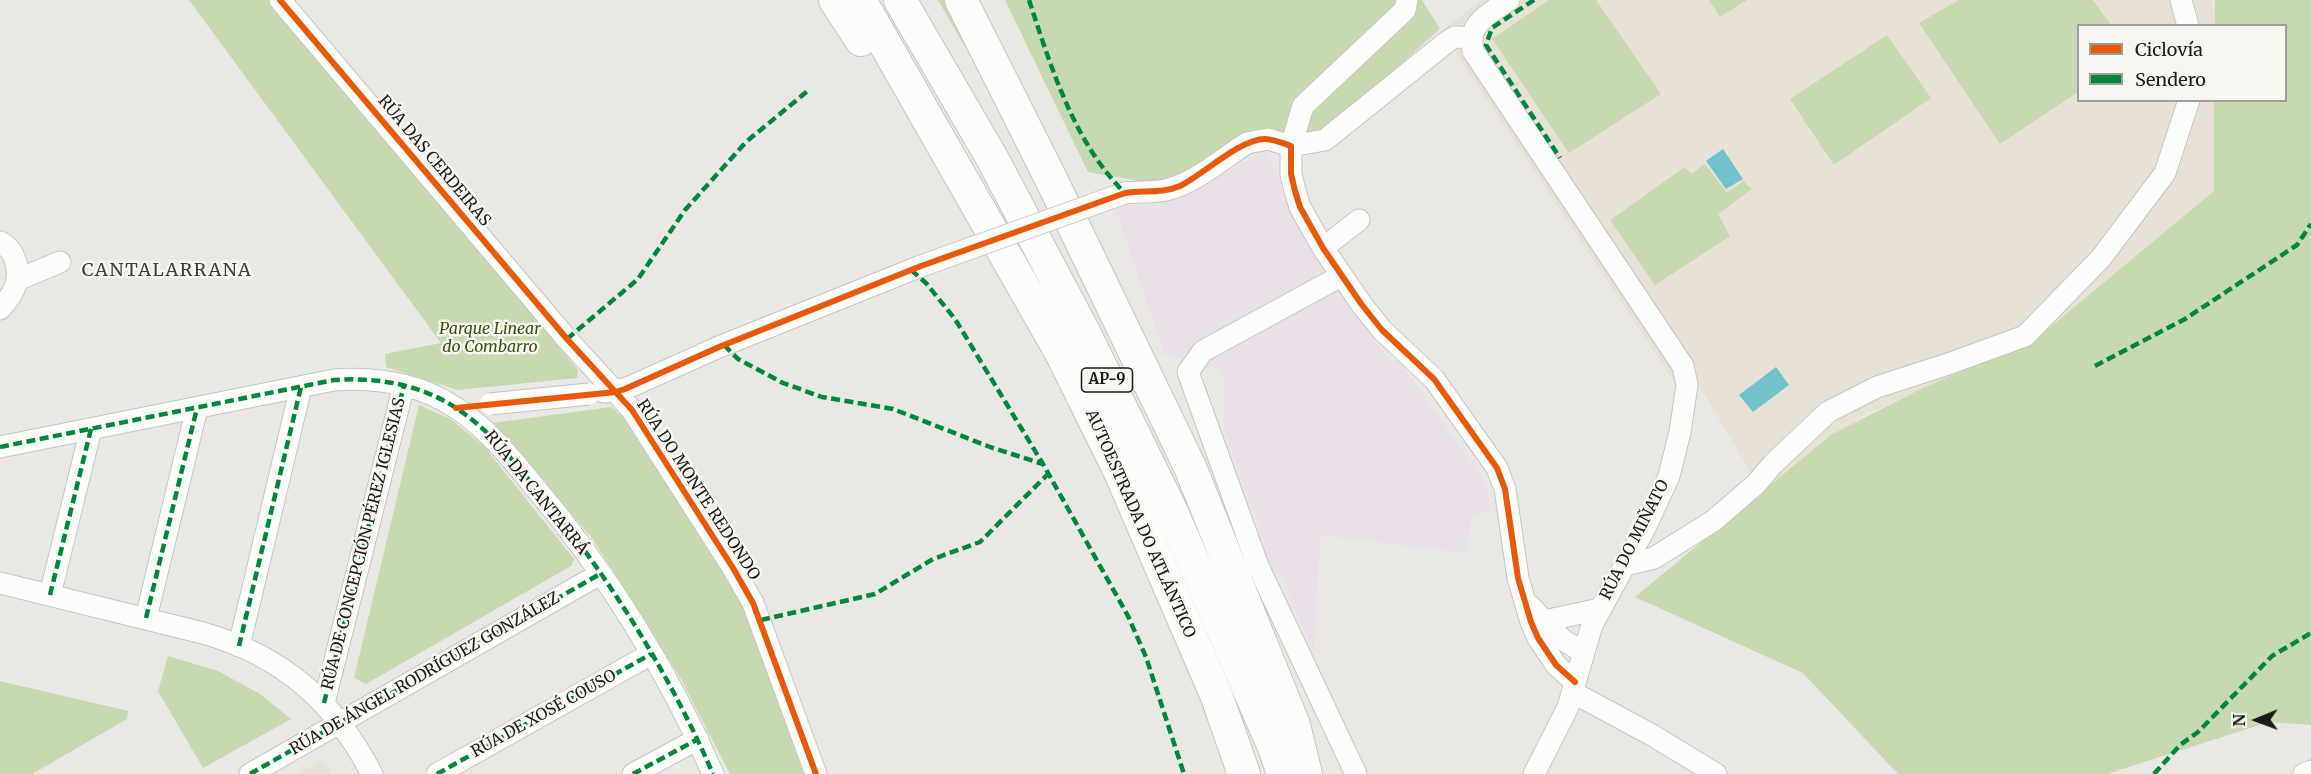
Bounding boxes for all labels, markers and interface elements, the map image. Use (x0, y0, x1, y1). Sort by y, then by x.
legend (2077, 24, 2287, 102)
text: Ciclovía (2135, 38, 2203, 61)
text: Sendero (2135, 68, 2206, 91)
street label: RÚA DAS CERDEIRAS (374, 92, 494, 230)
district label: CANTALARRANA (82, 260, 252, 282)
park label: Parque Linear do Combarro (439, 319, 541, 357)
road number: AP-9 (1082, 368, 1132, 392)
street label: RÚA DE CONCEPCIÓN PÉREZ IGLESIAS (318, 396, 410, 692)
street label: RÚA DO MONTE REDONDO (632, 396, 764, 584)
street label: AUTOESTRADA DO ATLÁNTICO (1081, 407, 1199, 641)
street label: RÚA DA CANTARRÁ (480, 427, 592, 559)
street label: RÚA DO MIÑATO (1596, 477, 1674, 603)
street label: RÚA DE ÁNGEL RODRÍGUEZ GONZÁLEZ (287, 589, 563, 759)
street label: RÚA DE XOSÉ COUSO (468, 666, 620, 762)
north arrow (2227, 690, 2287, 750)
text: N (2229, 714, 2249, 727)

